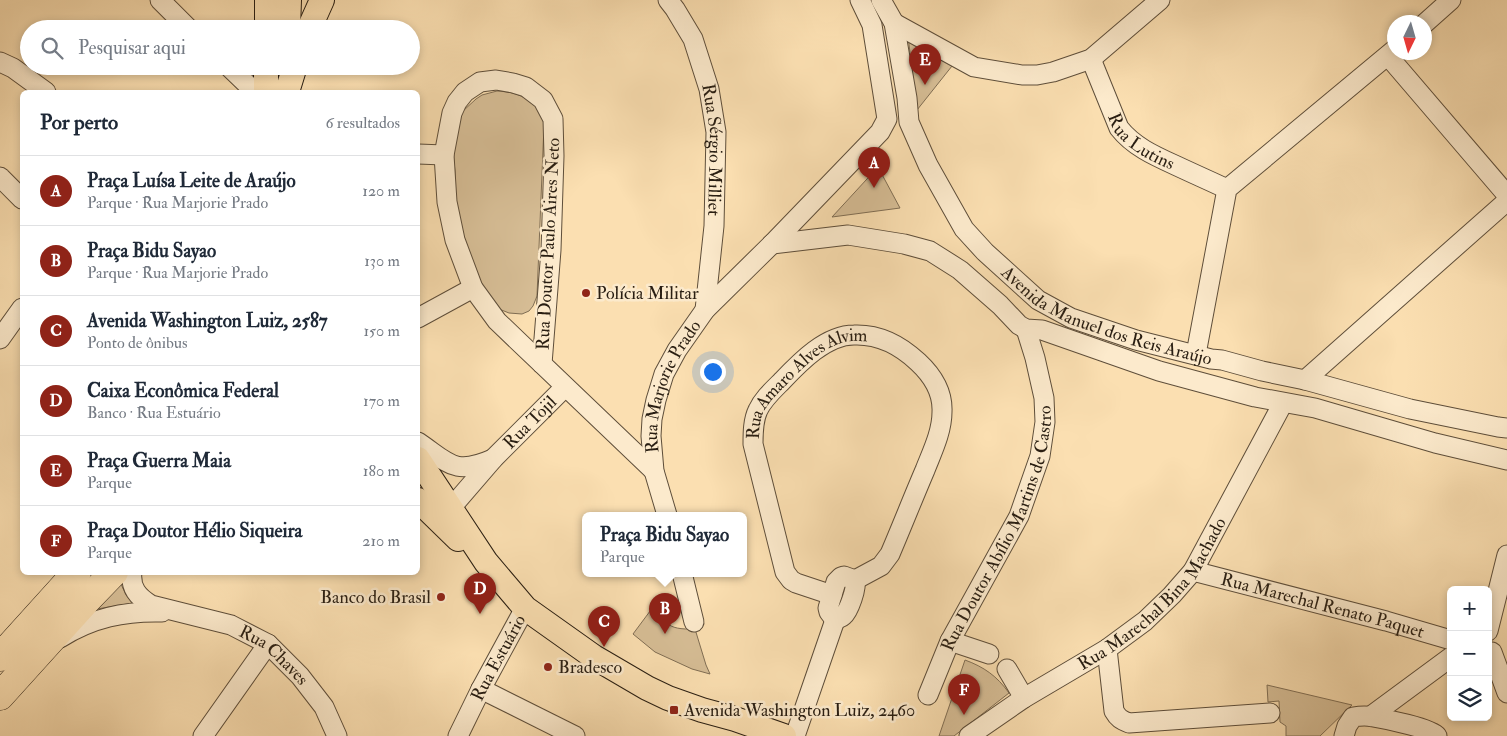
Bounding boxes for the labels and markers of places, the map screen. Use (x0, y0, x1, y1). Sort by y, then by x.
pin: E (909, 44, 941, 85)
pin: A (858, 147, 890, 188)
place label: Polícia Militar (596, 282, 699, 305)
marker: Polícia Militar (580, 287, 592, 299)
pin: D (464, 573, 496, 614)
place label: Banco do Brasil (320, 586, 431, 609)
marker: Banco do Brasil (435, 591, 447, 603)
pin: B (649, 593, 681, 634)
pin: C (588, 606, 620, 647)
place label: Bradesco (558, 656, 623, 679)
marker: Bradesco (542, 661, 554, 673)
pin: F (948, 674, 980, 715)
place label: Avenida Washington Luiz, 2460 (683, 699, 915, 722)
marker: Avenida Washington Luiz, 2460 (668, 704, 680, 716)

